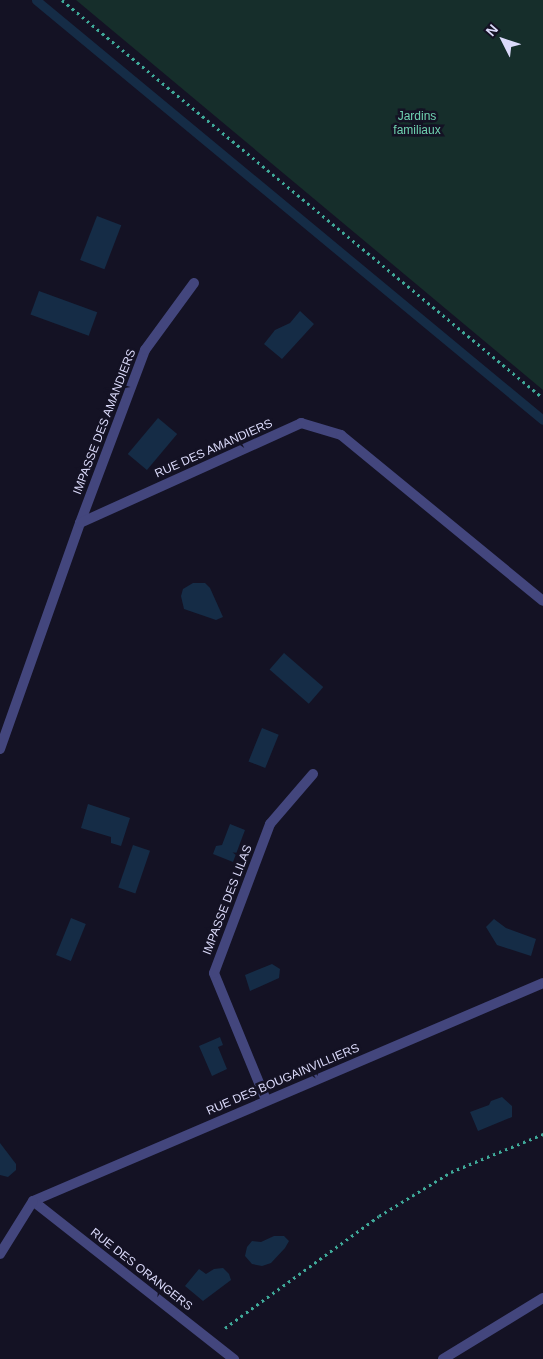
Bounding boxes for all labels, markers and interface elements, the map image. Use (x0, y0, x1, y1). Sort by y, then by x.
north arrow (478, 15, 528, 65)
text: N (482, 21, 501, 39)
park label: Jardins familiaux (393, 110, 441, 138)
street label: IMPASSE DES AMANDIERS (70, 347, 140, 497)
street label: RUE DES AMANDIERS (153, 416, 275, 482)
street label: IMPASSE DES LILAS (200, 843, 256, 957)
street label: RUE DES BOUGAINVILLIERS (204, 1041, 362, 1119)
street label: RUE DES ORANGERS (87, 1226, 195, 1314)

